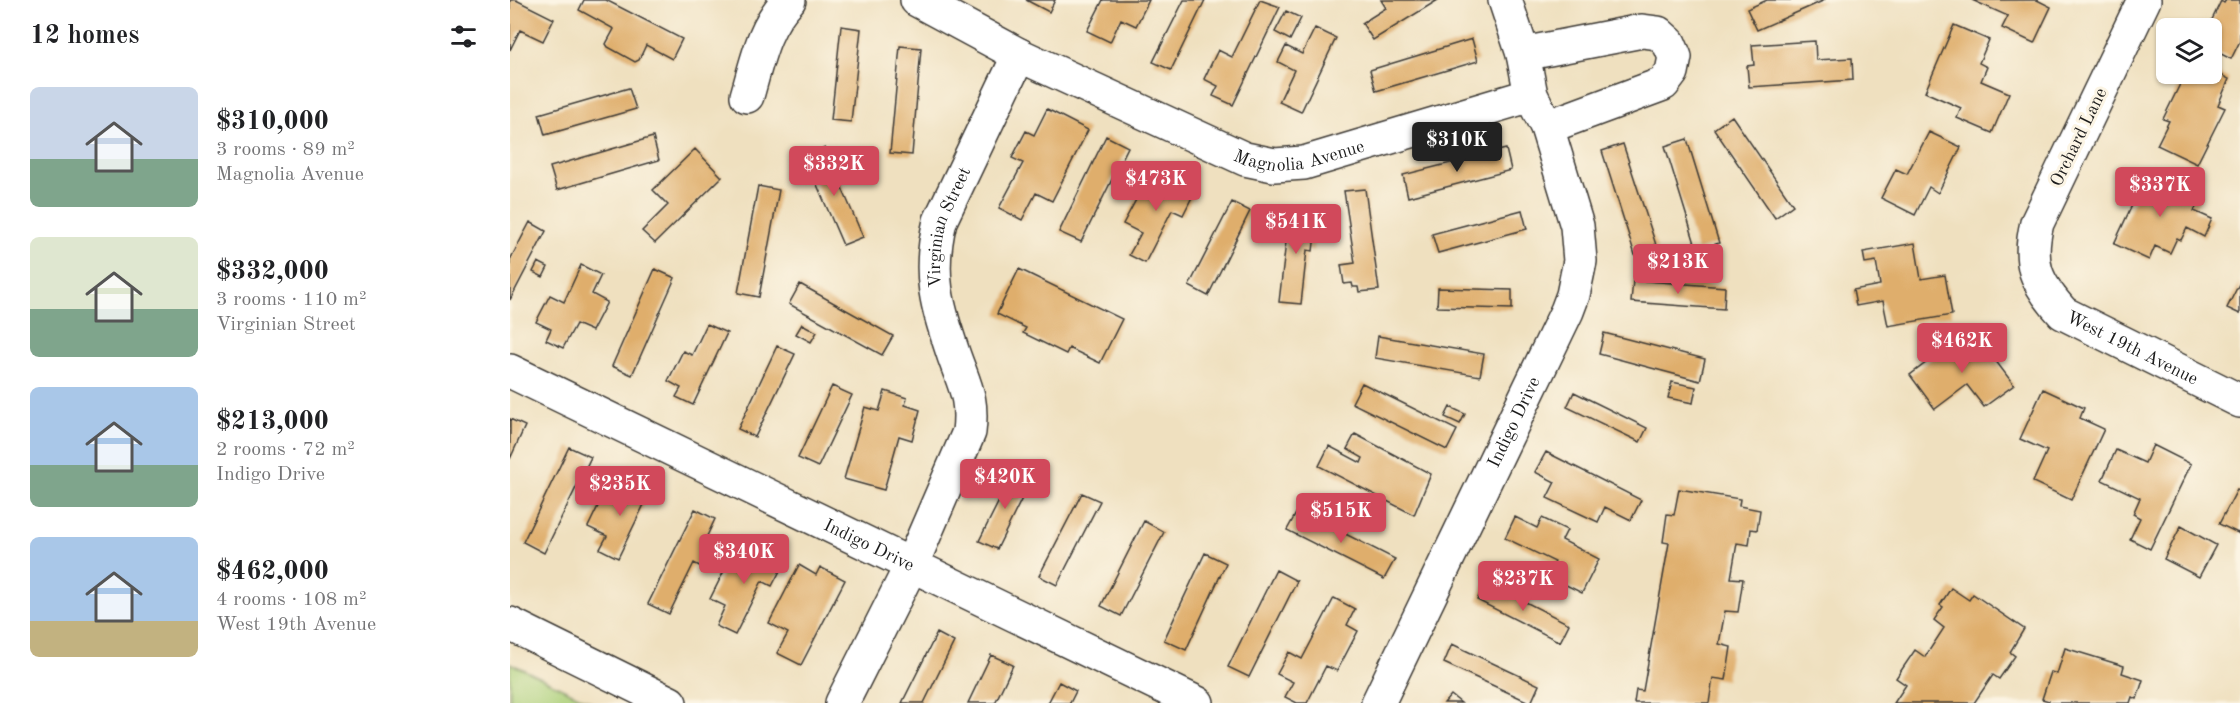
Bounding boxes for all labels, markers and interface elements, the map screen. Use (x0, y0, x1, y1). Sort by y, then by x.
map controls (2156, 18, 2222, 84)
button: layers (2156, 18, 2222, 84)
icon: filters (447, 20, 480, 53)
text: 12 homes (30, 23, 139, 49)
street label: Orchard Lane (2047, 85, 2111, 190)
text: $310,000 (216, 109, 329, 135)
icon: home (78, 111, 150, 183)
pin: $310K (1415, 122, 1499, 173)
text: $310K (1426, 131, 1488, 151)
street label: Magnolia Avenue (1231, 137, 1367, 175)
text: 3 rooms · 89 m² (216, 140, 355, 160)
pin: $332K (792, 146, 876, 197)
text: $332K (803, 155, 865, 175)
pin: $473K (1114, 161, 1198, 212)
street label: Virginian Street (926, 164, 974, 288)
text: Magnolia Avenue (216, 165, 364, 185)
pin: $337K (2118, 167, 2202, 218)
text: $473K (1125, 170, 1187, 190)
text: $337K (2129, 176, 2191, 196)
pin: $541K (1254, 204, 1338, 255)
text: $541K (1265, 213, 1327, 233)
pin: $213K (1636, 244, 1720, 295)
text: $213K (1647, 253, 1709, 273)
text: $332,000 (216, 259, 329, 285)
icon: home (78, 261, 150, 333)
text: 3 rooms · 110 m² (216, 290, 366, 310)
street label: West 19th Avenue (2064, 308, 2201, 389)
text: Virginian Street (216, 315, 356, 335)
pin: $462K (1920, 323, 2004, 374)
text: $462K (1931, 332, 1993, 352)
street label: Indigo Drive (1485, 374, 1544, 470)
text: $213,000 (216, 409, 329, 435)
icon: home (78, 411, 150, 483)
text: 2 rooms · 72 m² (216, 440, 355, 460)
pin: $420K (963, 459, 1047, 510)
text: Indigo Drive (216, 465, 325, 485)
pin: $235K (578, 466, 662, 517)
text: $420K (974, 468, 1036, 488)
text: $235K (589, 475, 651, 495)
pin: $515K (1299, 493, 1383, 544)
text: $515K (1310, 502, 1372, 522)
street label: Indigo Drive (821, 516, 917, 575)
pin: $340K (702, 534, 786, 585)
text: $340K (713, 543, 775, 563)
text: $462,000 (216, 559, 329, 585)
icon: home (78, 561, 150, 633)
pin: $237K (1481, 561, 1565, 612)
text: $237K (1492, 570, 1554, 590)
text: 4 rooms · 108 m² (216, 590, 366, 610)
text: West 19th Avenue (216, 615, 376, 635)

